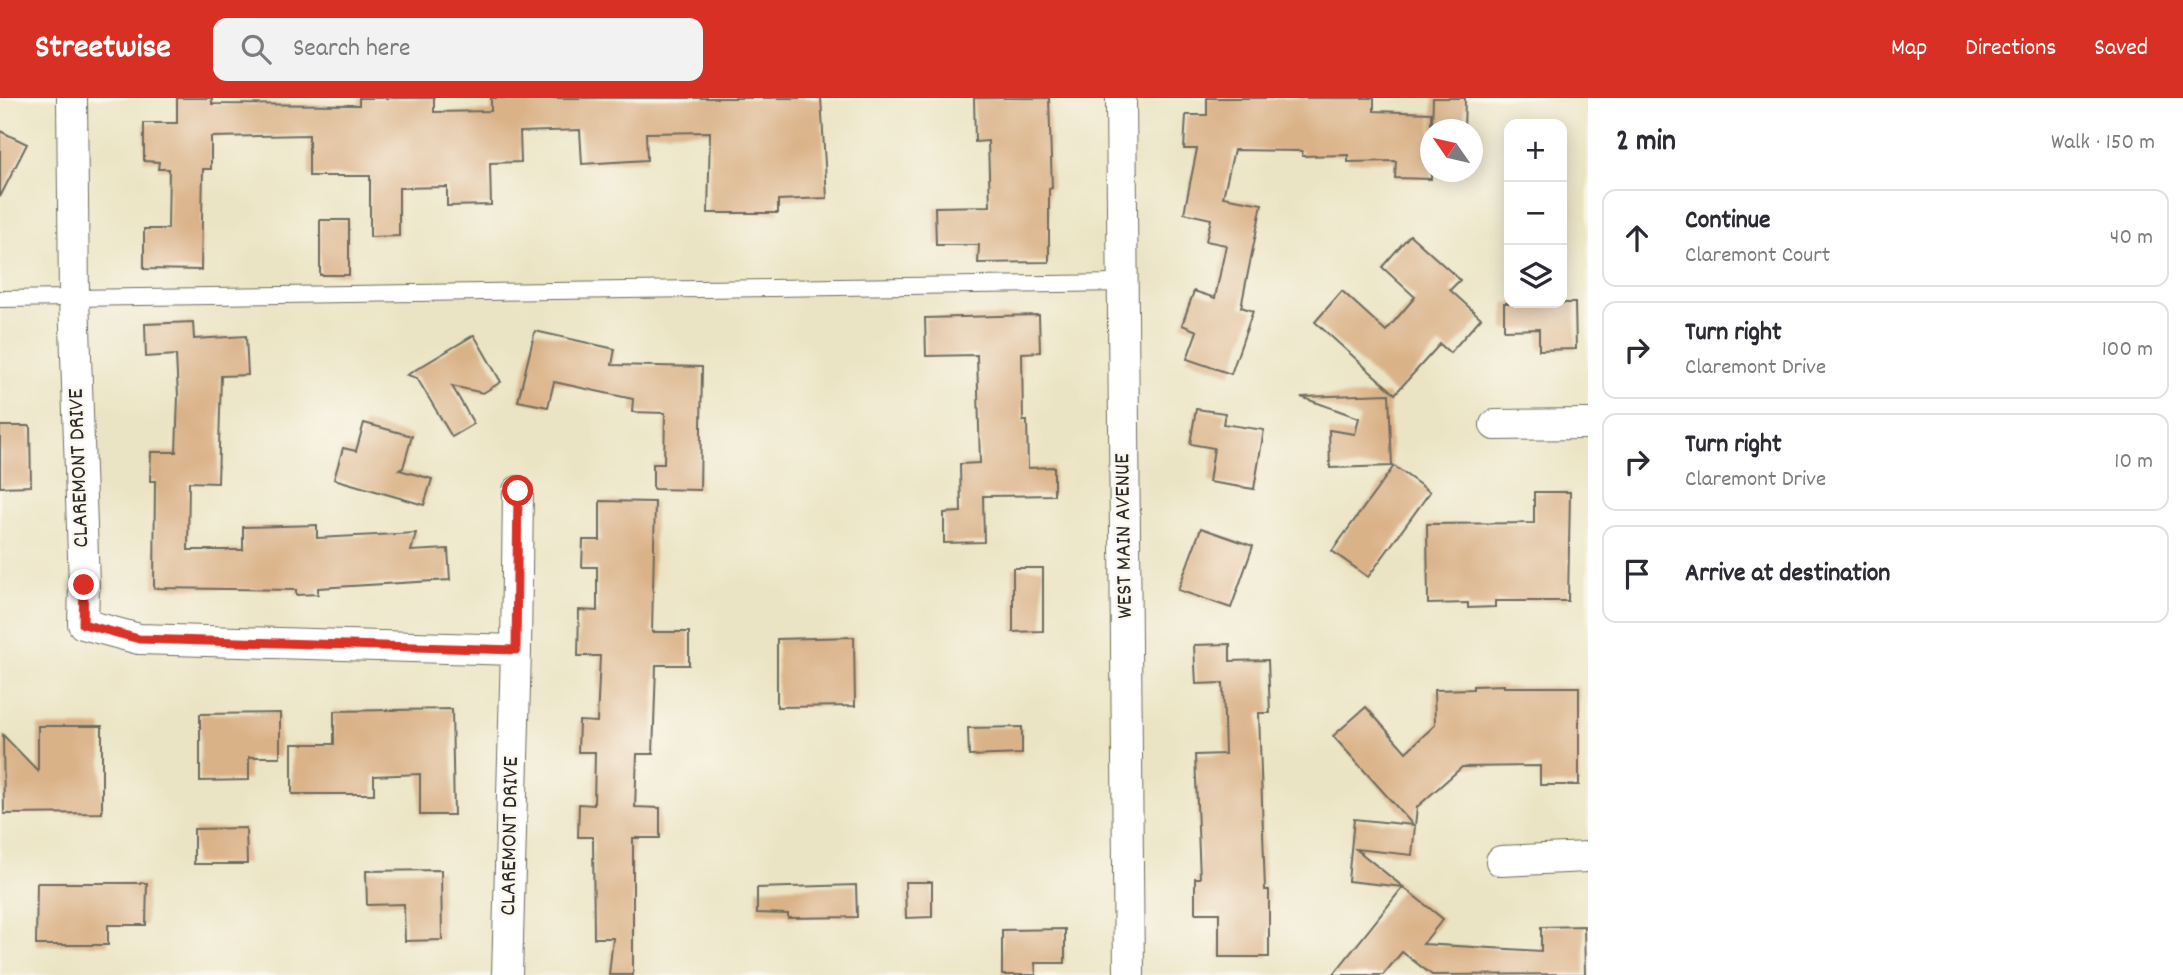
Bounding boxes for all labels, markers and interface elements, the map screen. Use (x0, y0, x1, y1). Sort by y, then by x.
search box (213, 18, 703, 81)
text: Streetwise (35, 26, 171, 73)
icon: search (237, 30, 275, 68)
text: Search here (293, 31, 410, 68)
text: Map (1891, 32, 1927, 66)
text: Directions (1965, 32, 2056, 66)
text: Saved (2094, 32, 2148, 66)
north arrow (1420, 119, 1483, 182)
map controls (1504, 119, 1567, 308)
button: + (1504, 119, 1567, 182)
text: 2 min (1616, 122, 1676, 165)
text: Walk · 150 m (2051, 127, 2155, 160)
button: − (1504, 182, 1567, 245)
text: Continue (1685, 203, 1770, 240)
icon: ahead (1618, 219, 1656, 257)
text: 40 m (2110, 222, 2153, 255)
text: Claremont Court (1685, 240, 1830, 273)
button: layers (1504, 245, 1567, 308)
text: Turn right (1685, 315, 1782, 352)
icon: right (1618, 331, 1656, 369)
text: 100 m (2102, 334, 2153, 367)
text: Claremont Drive (1685, 352, 1826, 385)
street label: CLAREMONT DRIVE (61, 387, 99, 548)
text: Turn right (1685, 427, 1782, 464)
icon: right (1618, 443, 1656, 481)
text: 10 m (2114, 446, 2153, 479)
street label: WEST MAIN AVENUE (1107, 453, 1143, 619)
text: Claremont Drive (1685, 464, 1826, 497)
route start (502, 475, 533, 506)
icon: arrive (1618, 555, 1656, 593)
text: Arrive at destination (1685, 556, 1890, 593)
route end (68, 569, 99, 600)
street label: CLAREMONT DRIVE (493, 756, 529, 916)

